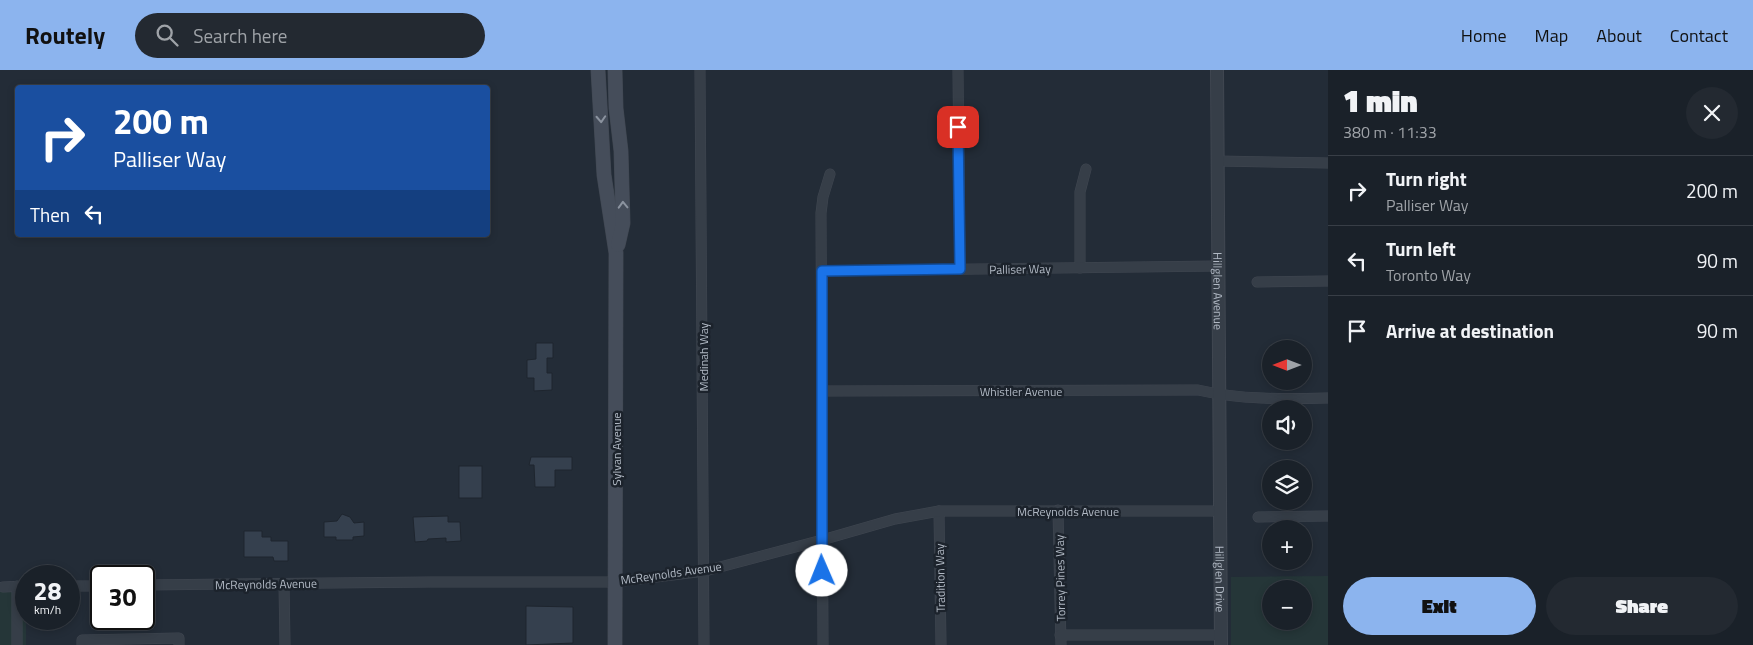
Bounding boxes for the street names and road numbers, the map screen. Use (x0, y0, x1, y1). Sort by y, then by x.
street label: Hillglen Avenue (1209, 252, 1228, 330)
street label: Palliser Way (989, 259, 1051, 279)
street label: Medinah Way (694, 322, 713, 391)
street label: Whistler Avenue (980, 382, 1062, 401)
street label: Sylvan Avenue (607, 412, 626, 486)
street label: McReynolds Avenue (1017, 502, 1119, 521)
street label: Torrey Pines Way (1050, 534, 1070, 622)
street label: Tradition Way (930, 543, 950, 613)
street label: Hillglen Drive (1211, 546, 1230, 612)
street label: McReynolds Avenue (619, 556, 723, 590)
street label: McReynolds Avenue (215, 574, 317, 594)

